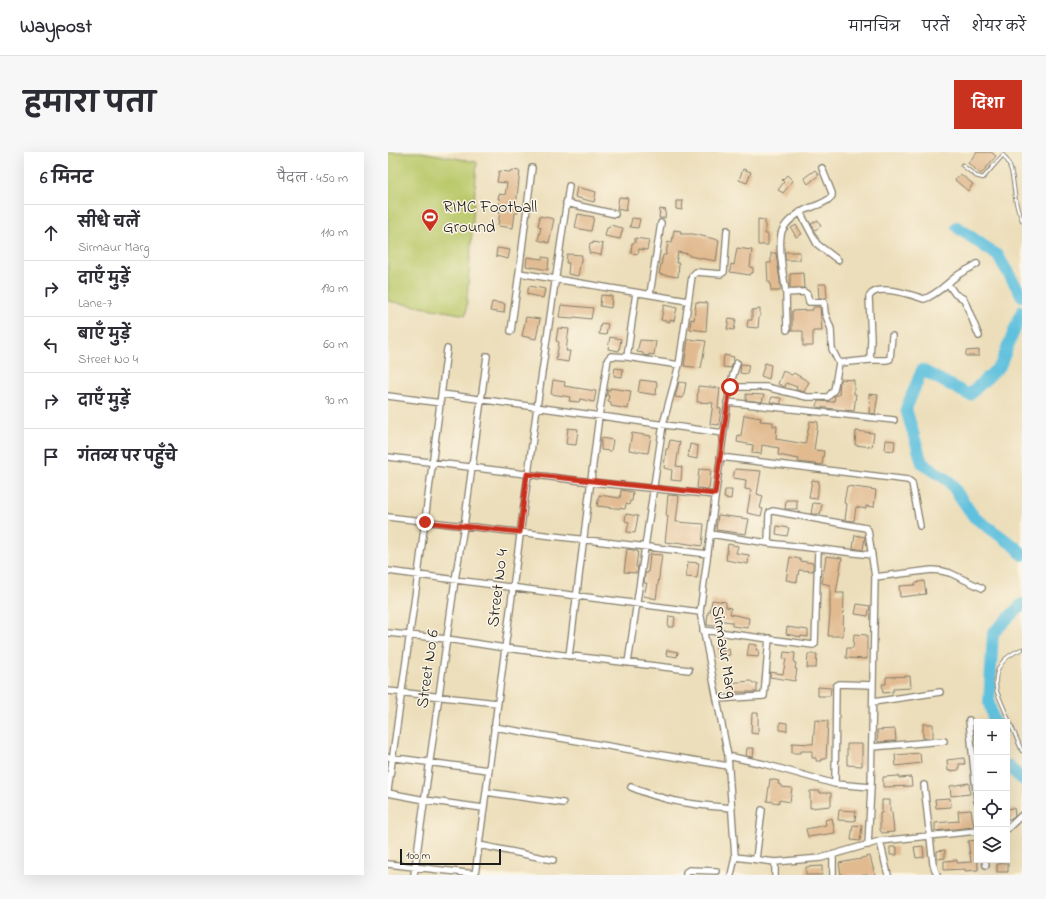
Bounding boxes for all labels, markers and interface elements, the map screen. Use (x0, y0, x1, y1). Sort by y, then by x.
text: Waypost (20, 14, 92, 41)
text: मानचित्र (849, 17, 900, 38)
text: परतें (922, 17, 950, 38)
text: शेयर करें (972, 17, 1026, 38)
button: दिशा (954, 80, 1022, 129)
text: हमारा पता (24, 85, 155, 126)
text: 6 मिनट (40, 166, 93, 191)
text: पैदल · 450 m (277, 169, 348, 188)
place label: RIMC Football Ground (443, 195, 537, 240)
sports icon: RIMC Football Ground (420, 207, 440, 232)
text: सीधे चलें (78, 212, 139, 234)
icon: ahead (40, 222, 62, 244)
text: 110 m (321, 223, 348, 242)
text: Sirmaur Marg (78, 238, 149, 257)
text: दाएँ मुड़ें (78, 268, 130, 290)
icon: right (40, 278, 62, 300)
text: 190 m (321, 279, 348, 298)
text: Lane-7 (78, 294, 112, 313)
text: बाएँ मुड़ें (78, 324, 131, 346)
icon: left (40, 334, 62, 356)
text: 60 m (323, 335, 348, 354)
text: Street No 4 (78, 350, 138, 369)
route start (721, 378, 739, 396)
icon: right (40, 390, 62, 412)
text: दाएँ मुड़ें (78, 390, 130, 412)
text: 90 m (325, 391, 348, 410)
icon: arrive (40, 446, 62, 468)
text: गंतव्य पर पहुँचे (78, 446, 177, 468)
route end (416, 513, 434, 531)
street label: Street No 4 (481, 547, 515, 629)
street label: Sirmaur Marg (702, 604, 744, 700)
street label: Street No 6 (410, 628, 446, 710)
map controls (974, 719, 1010, 863)
button: + (974, 719, 1010, 755)
button: − (974, 755, 1010, 791)
button: locate (974, 791, 1010, 827)
button: layers (974, 827, 1010, 863)
scale bar (400, 847, 501, 866)
text: 100 m (406, 848, 430, 864)

